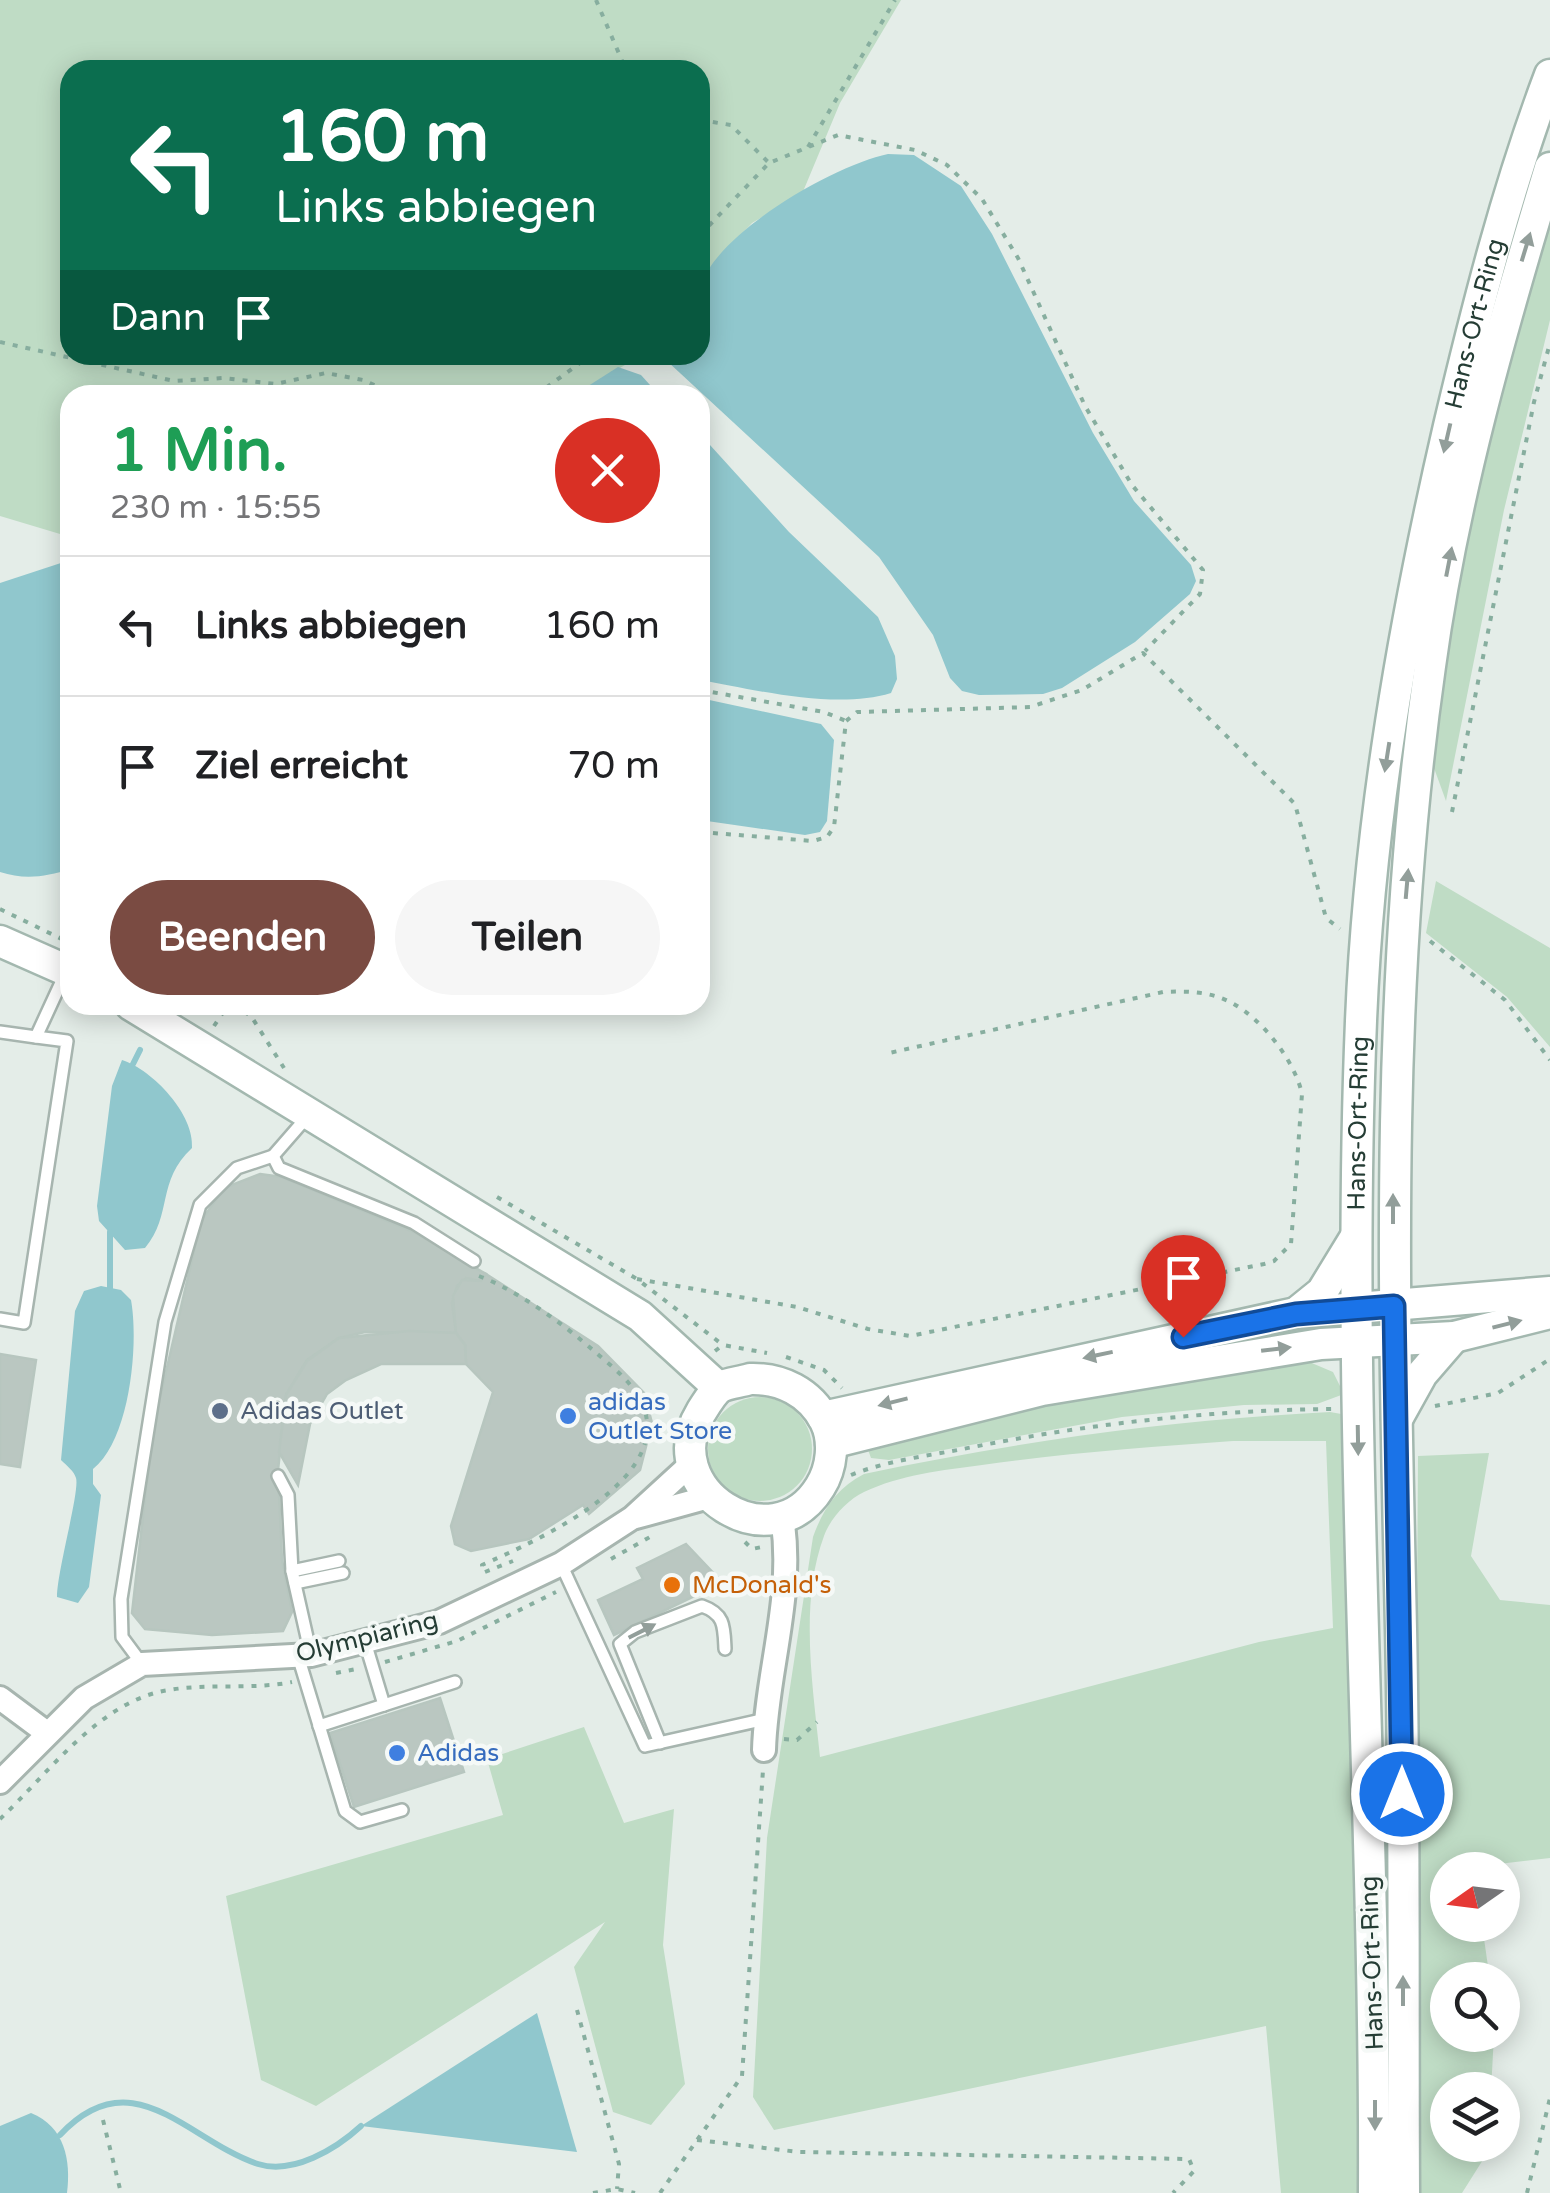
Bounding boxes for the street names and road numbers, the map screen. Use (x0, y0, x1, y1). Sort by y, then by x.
street label: Hans-Ort-Ring (1439, 235, 1511, 412)
street label: Hans-Ort-Ring (1342, 1035, 1375, 1211)
street label: Olympiaring (293, 1605, 441, 1669)
street label: Hans-Ort-Ring (1354, 1875, 1390, 2051)

